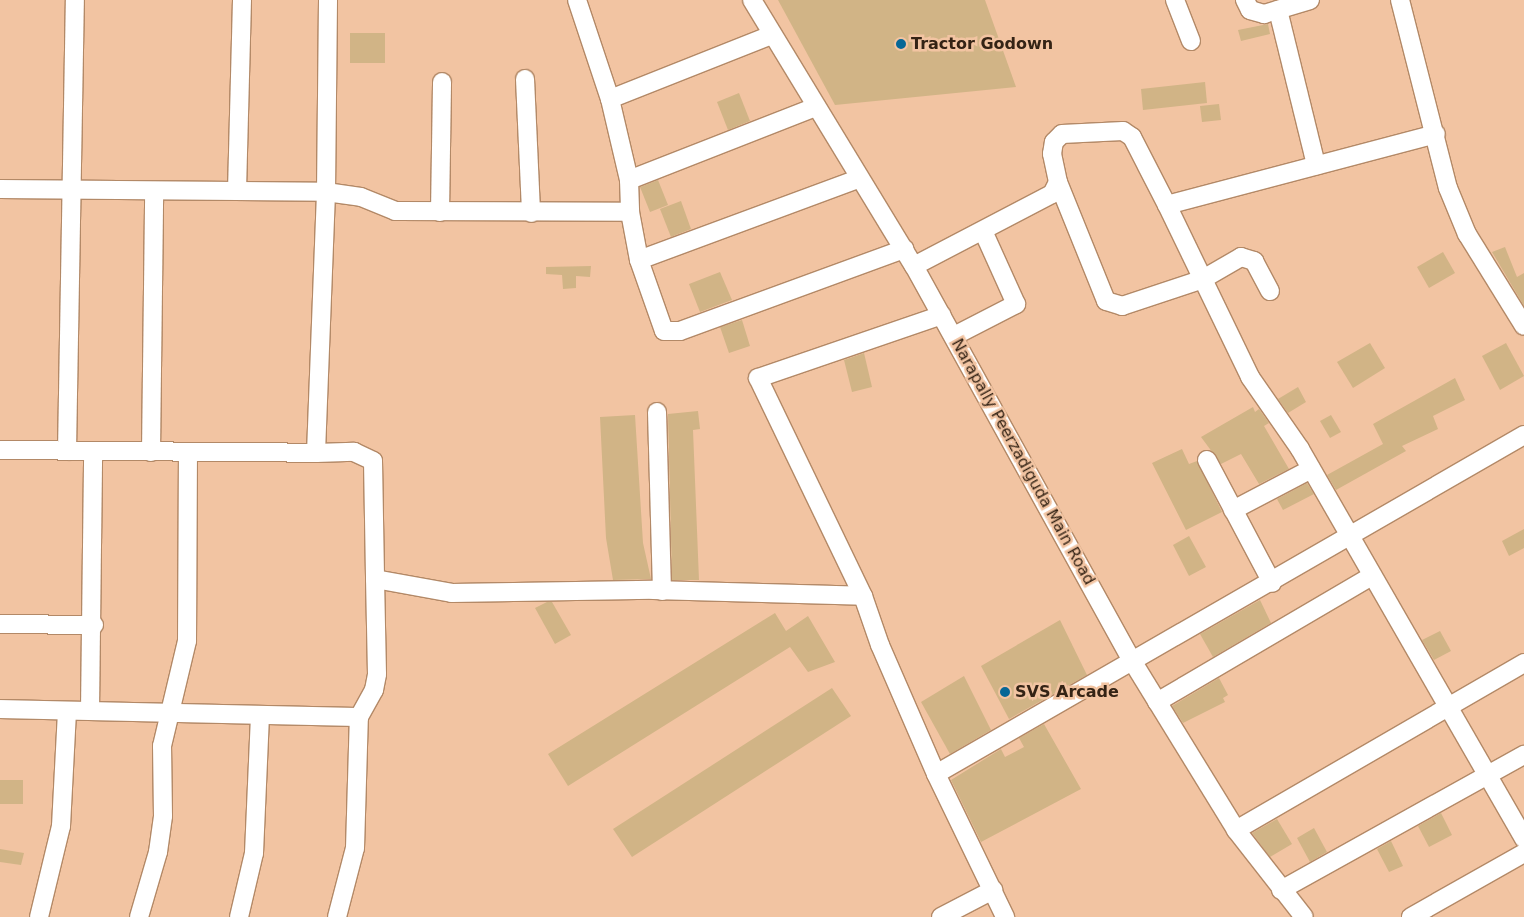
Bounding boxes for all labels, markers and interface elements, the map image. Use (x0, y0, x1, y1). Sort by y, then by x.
place label: Tractor Godown (911, 34, 1053, 54)
marker: Tractor Godown (895, 38, 907, 50)
street label: Narapally Peerzadiguda Main Road (947, 336, 1099, 588)
place label: SVS Arcade (1015, 682, 1119, 702)
marker: SVS Arcade (999, 686, 1011, 698)

